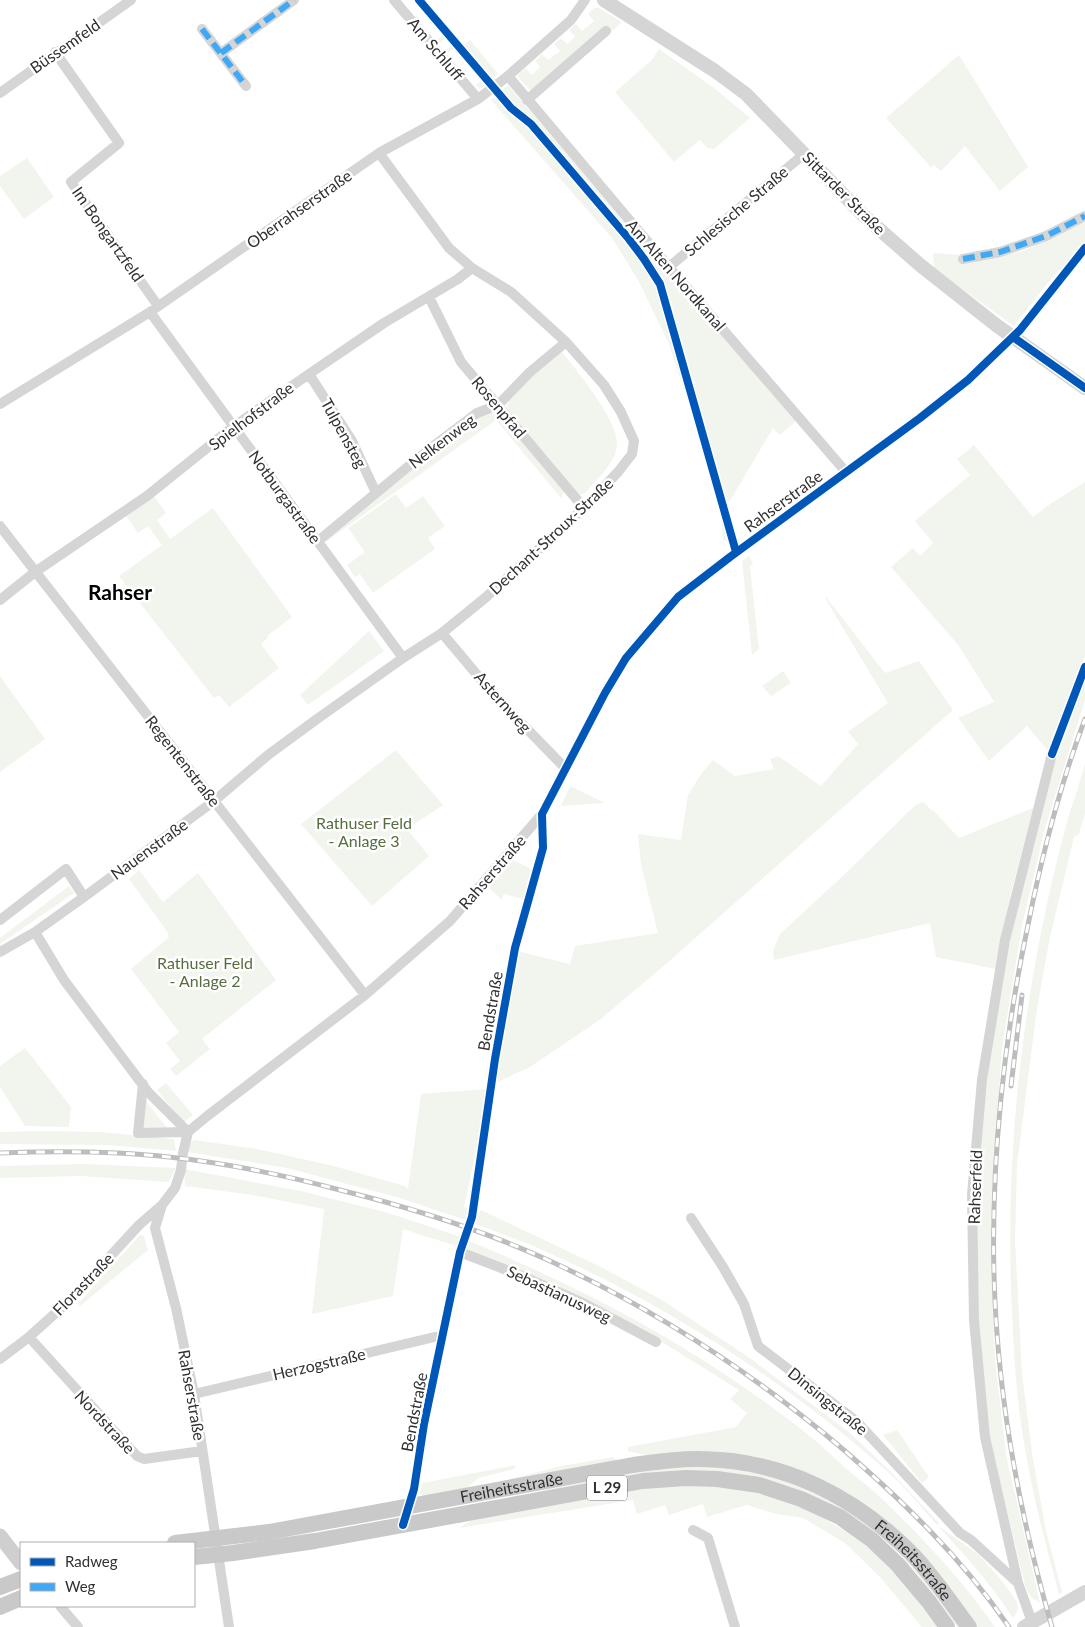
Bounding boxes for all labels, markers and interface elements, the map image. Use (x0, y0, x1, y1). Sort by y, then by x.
street label: Am Schluff (404, 13, 469, 84)
street label: Büssemfeld (26, 15, 103, 77)
street label: Sittarder Straße (799, 147, 890, 238)
street label: Schlesische Straße (680, 162, 791, 260)
street label: Oberrahserstraße (243, 165, 355, 252)
street label: Im Bongartzfeld (69, 183, 148, 285)
street label: Am Alten Nordkanal (623, 215, 730, 334)
street label: Rosenpfad (468, 372, 531, 441)
street label: Spielhofstraße (205, 378, 297, 454)
street label: Tulpensteg (318, 395, 371, 471)
street label: Nelkenweg (405, 409, 479, 472)
street label: Notburgastraße (245, 446, 326, 547)
street label: Rahserstraße (740, 466, 825, 535)
street label: Dechant-Stroux-Straße (485, 473, 616, 598)
district label: Rahser (88, 579, 152, 604)
street label: Asternweg (471, 667, 536, 736)
street label: Regentenstraße (142, 711, 225, 810)
park label: Rathuser Feld - Anlage 3 (316, 813, 412, 850)
street label: Nauenstraße (107, 814, 191, 883)
street label: Rahserstraße (454, 831, 529, 913)
park label: Rathuser Feld - Anlage 2 (157, 953, 253, 990)
street label: Bendstraße (473, 970, 506, 1052)
street label: Rahserfeld (964, 1149, 985, 1225)
street label: Florastraße (48, 1248, 117, 1319)
street label: Sebastianusweg (504, 1261, 614, 1326)
street label: Herzogstraße (271, 1344, 367, 1383)
street label: Rahserstraße (175, 1348, 210, 1442)
street label: Dinsingstraße (785, 1363, 872, 1438)
street label: Bendstraße (396, 1371, 431, 1453)
street label: Nordstraße (71, 1386, 139, 1457)
street label: Freiheitsstraße (458, 1468, 564, 1506)
road number: L 29 (587, 1476, 627, 1500)
street label: Freiheitsstraße (872, 1515, 956, 1604)
legend (20, 1542, 195, 1607)
text: Radweg (65, 1552, 118, 1570)
text: Weg (65, 1577, 96, 1595)

